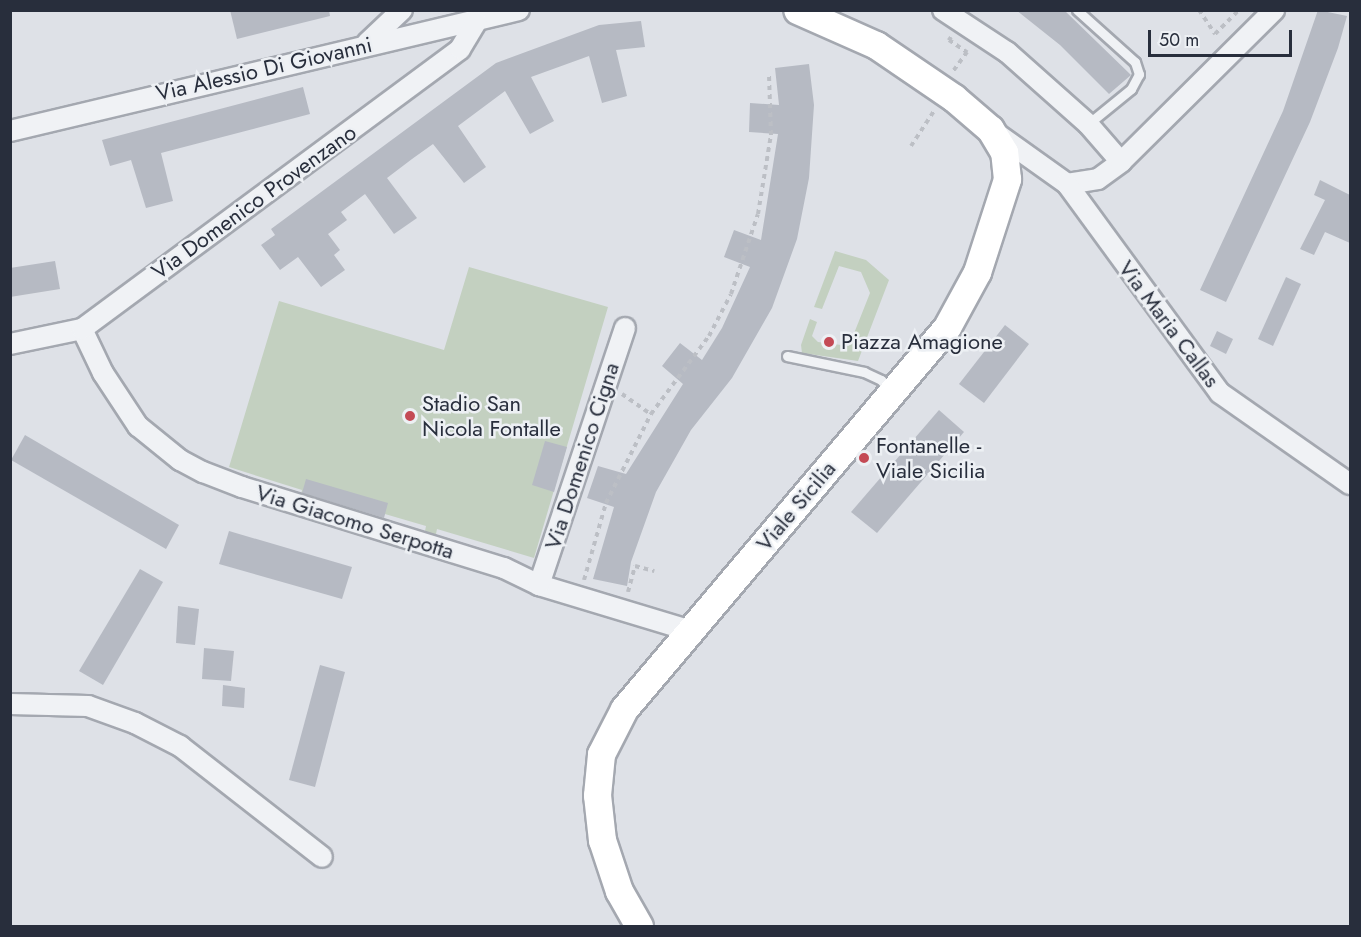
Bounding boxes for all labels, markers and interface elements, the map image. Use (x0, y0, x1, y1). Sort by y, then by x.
scale bar (1151, 18, 1295, 56)
text: 50 m (1159, 27, 1199, 53)
street label: Via Alessio Di Giovanni (153, 31, 375, 107)
street label: Via Domenico Provenzano (147, 119, 361, 285)
street label: Via Maria Callas (1113, 256, 1225, 392)
place label: Piazza Amagione (841, 329, 1003, 355)
marker: Piazza Amagione (822, 335, 836, 349)
street label: Via Domenico Cigna (539, 359, 625, 553)
place label: Stadio San Nicola Fontalle (422, 390, 561, 442)
marker: Stadio San Nicola Fontalle (403, 409, 417, 423)
place label: Fontanelle - Viale Sicilia (876, 432, 985, 484)
marker: Fontanelle - Viale Sicilia (857, 451, 871, 465)
street label: Viale Sicilia (751, 456, 841, 556)
street label: Via Giacomo Serpotta (253, 479, 457, 565)

